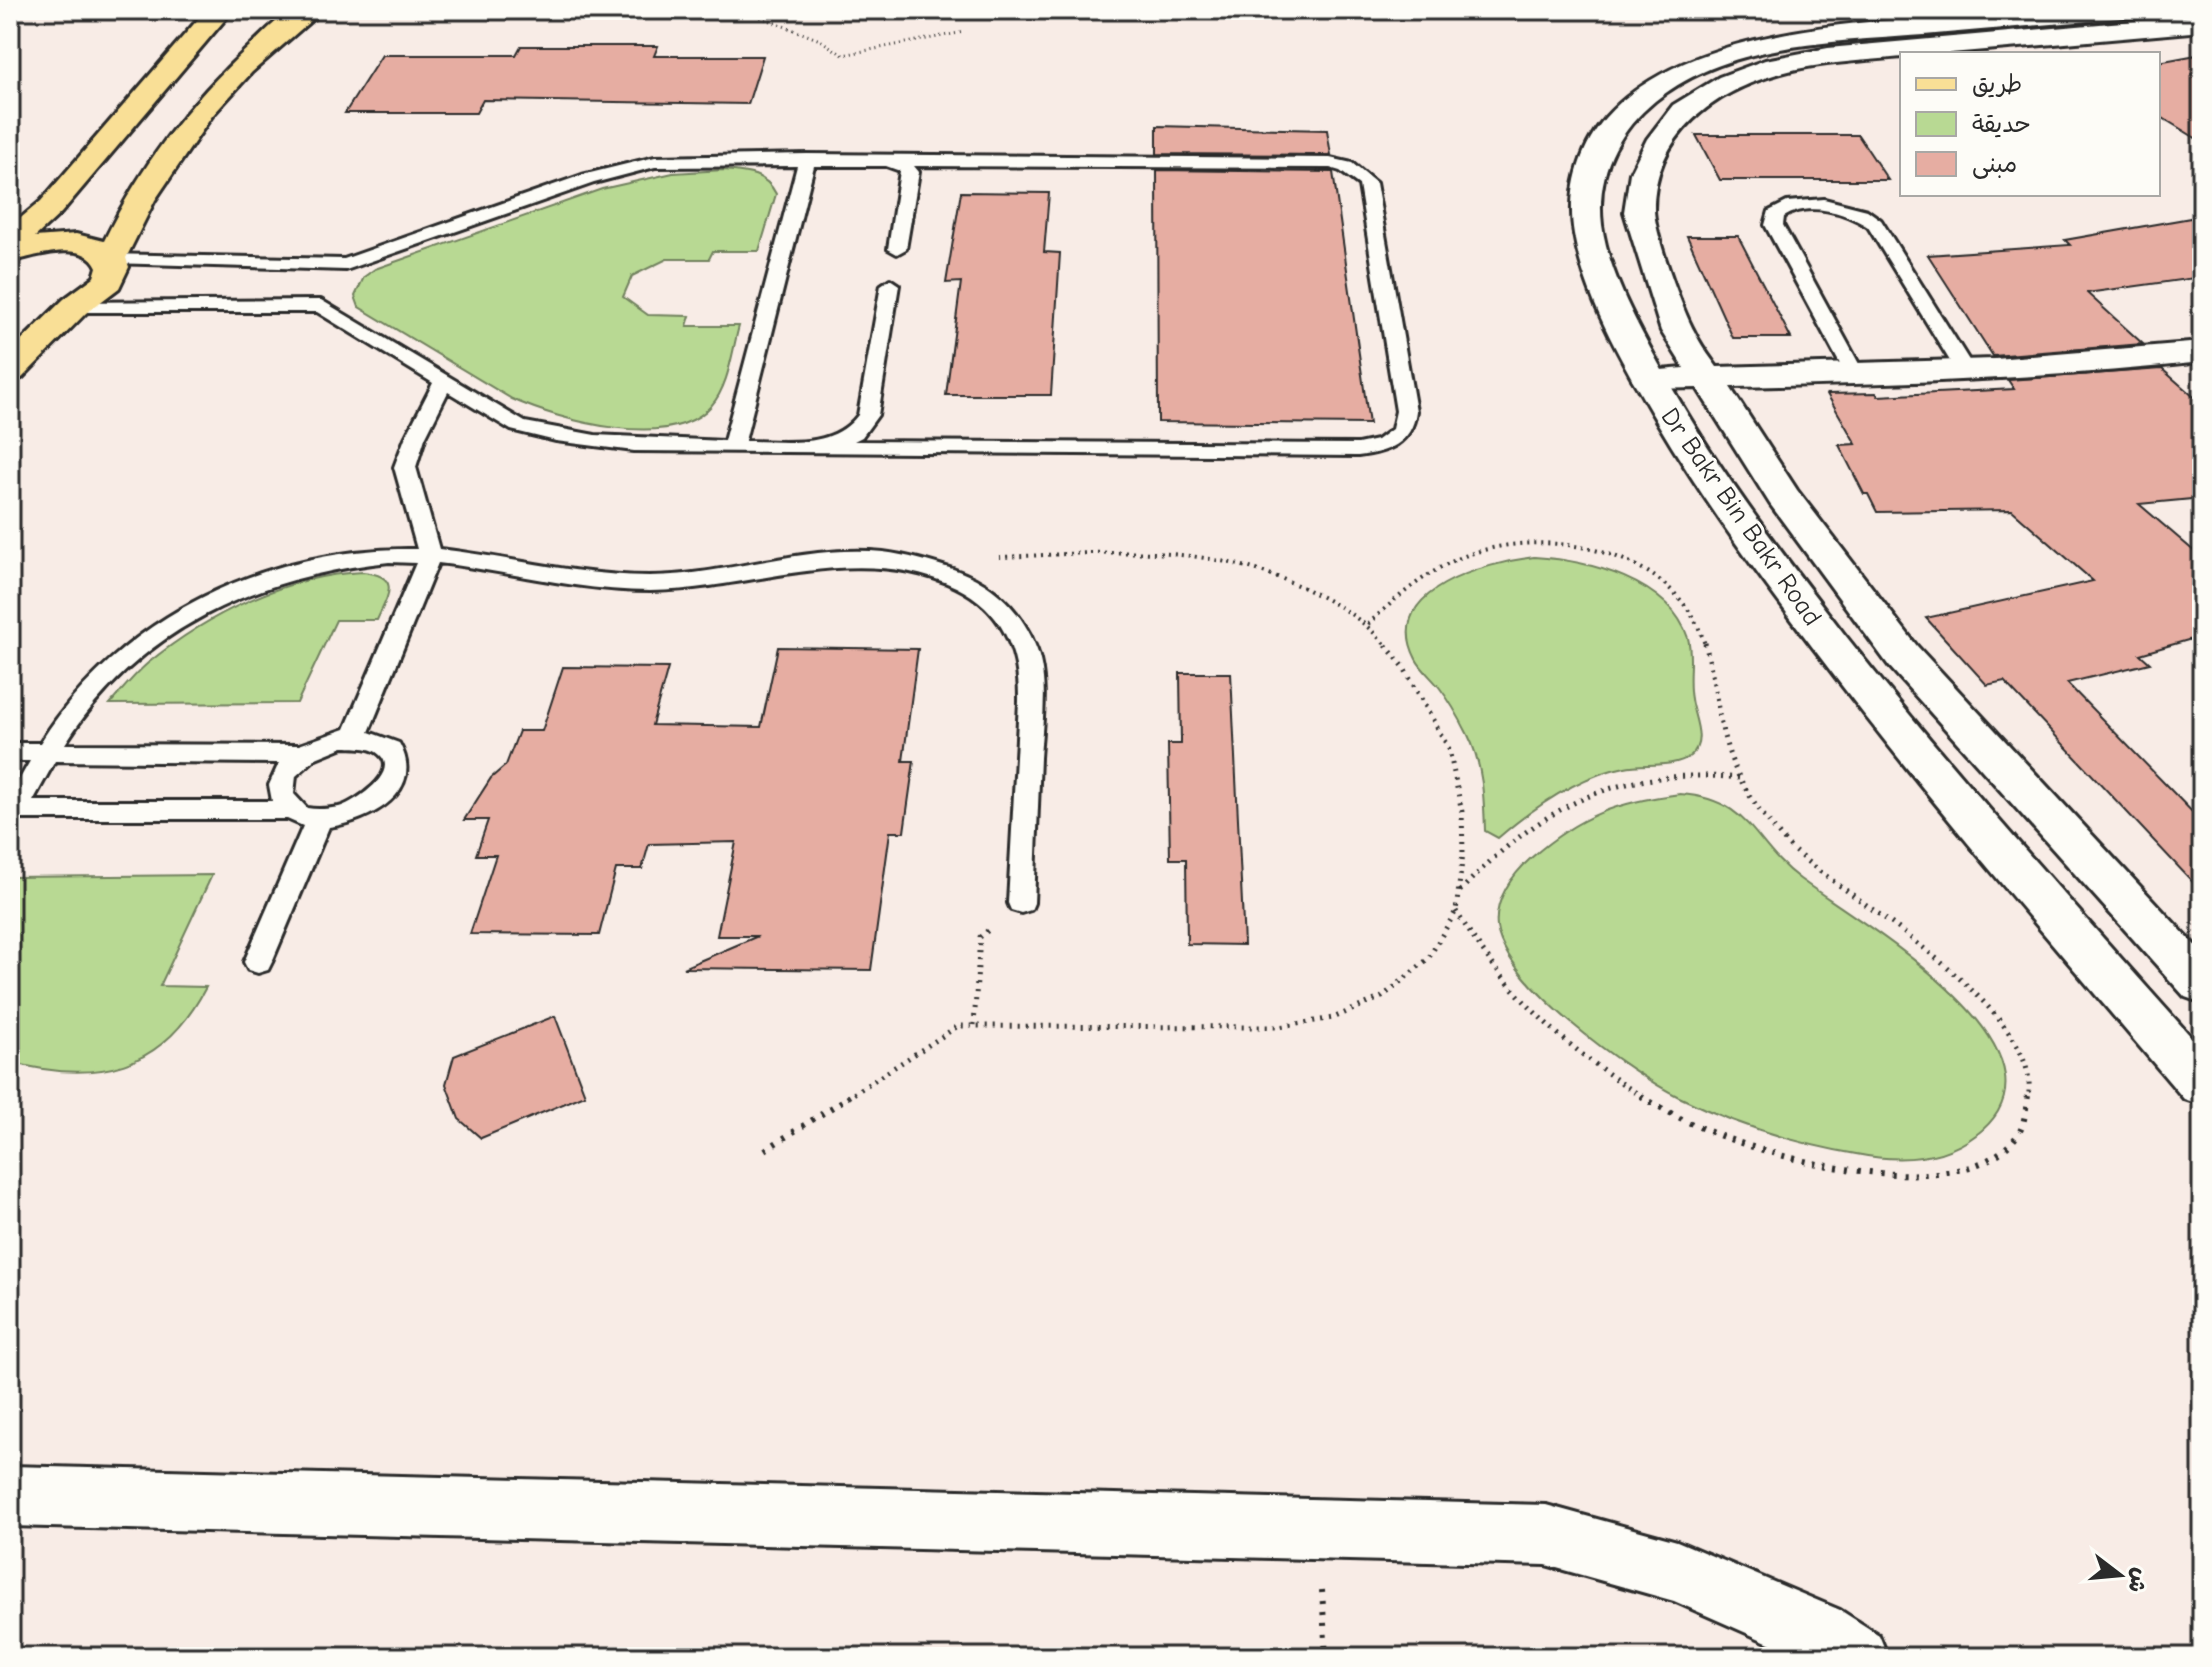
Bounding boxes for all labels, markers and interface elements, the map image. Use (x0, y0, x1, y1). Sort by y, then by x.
legend (1900, 52, 2160, 196)
text: طريق (1972, 70, 2022, 98)
text: حديقة (1972, 110, 2031, 138)
text: مبنى (1972, 150, 2017, 179)
street label: Dr Bakr Bin Bakr Road (1654, 402, 1828, 632)
north arrow (2080, 1535, 2160, 1615)
text: ش (2122, 1565, 2154, 1595)

